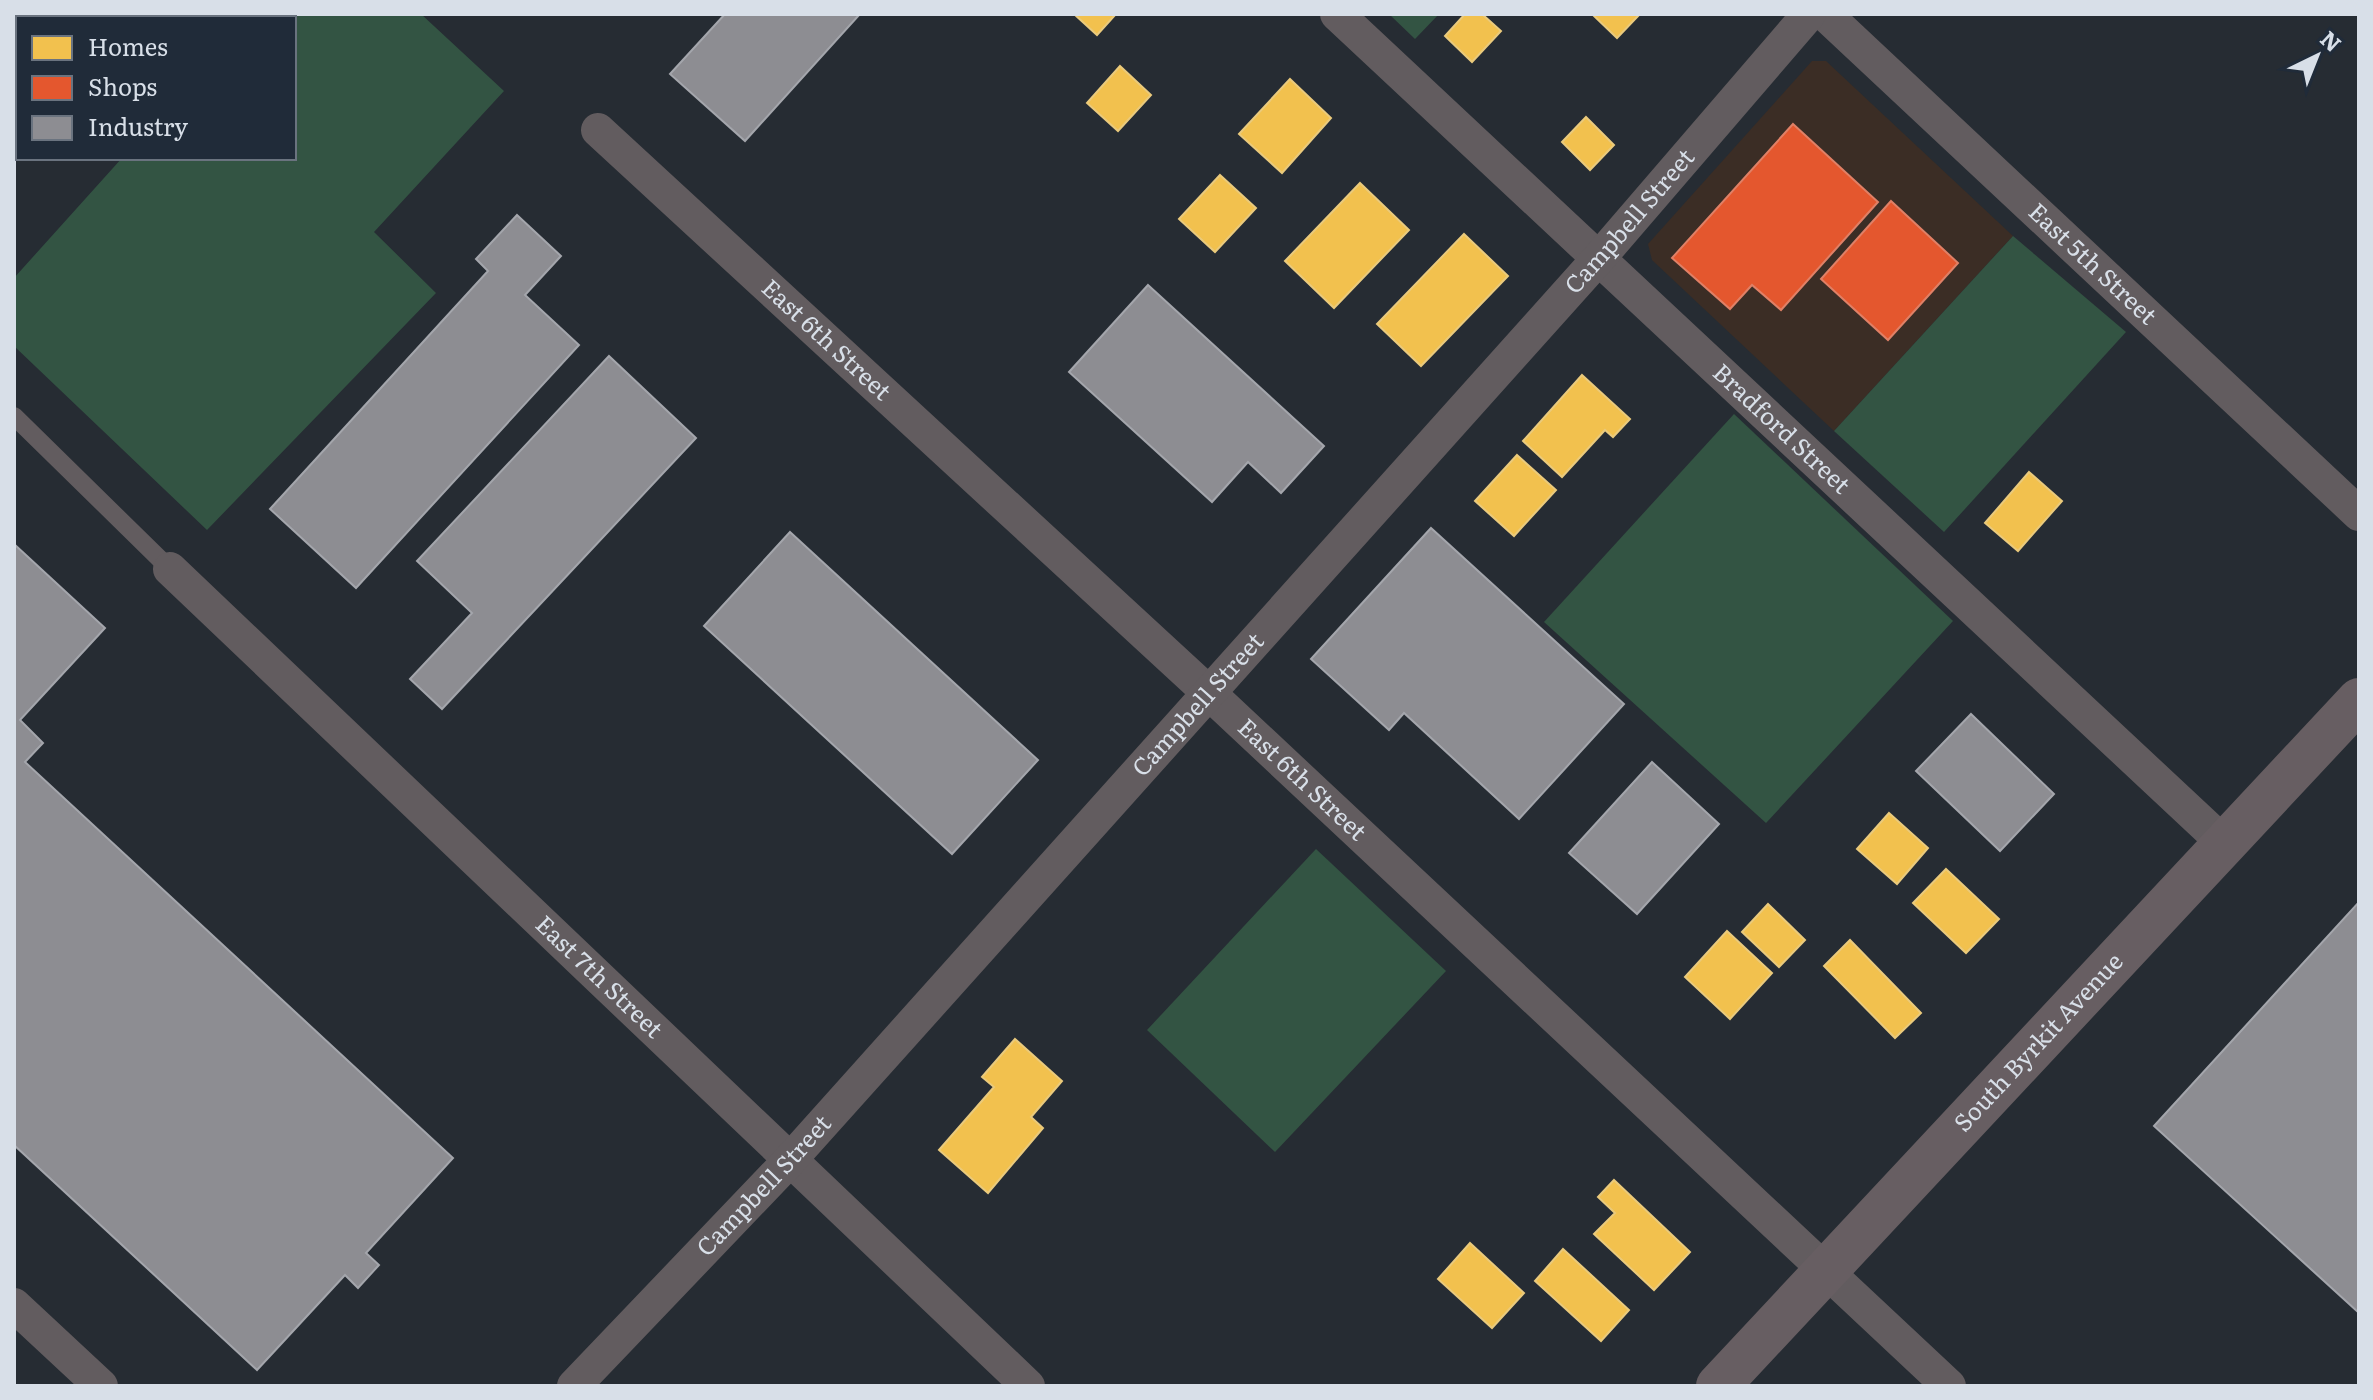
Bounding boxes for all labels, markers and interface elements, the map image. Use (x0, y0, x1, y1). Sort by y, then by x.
legend (16, 16, 296, 160)
north arrow (2277, 16, 2357, 96)
text: N (2314, 22, 2350, 59)
text: Homes (88, 28, 168, 63)
text: Shops (88, 68, 157, 103)
text: Industry (88, 108, 188, 143)
street label: Campbell Street (1555, 139, 1701, 300)
street label: East 5th Street (2022, 193, 2166, 332)
street label: East 6th Street (755, 269, 900, 407)
street label: Bradford Street (1706, 354, 1860, 501)
street label: Campbell Street (1122, 623, 1271, 783)
street label: East 6th Street (1231, 709, 1376, 848)
street label: East 7th Street (529, 906, 672, 1045)
street label: South Byrkit Avenue (1944, 943, 2130, 1138)
street label: Campbell Street (687, 1106, 838, 1263)

